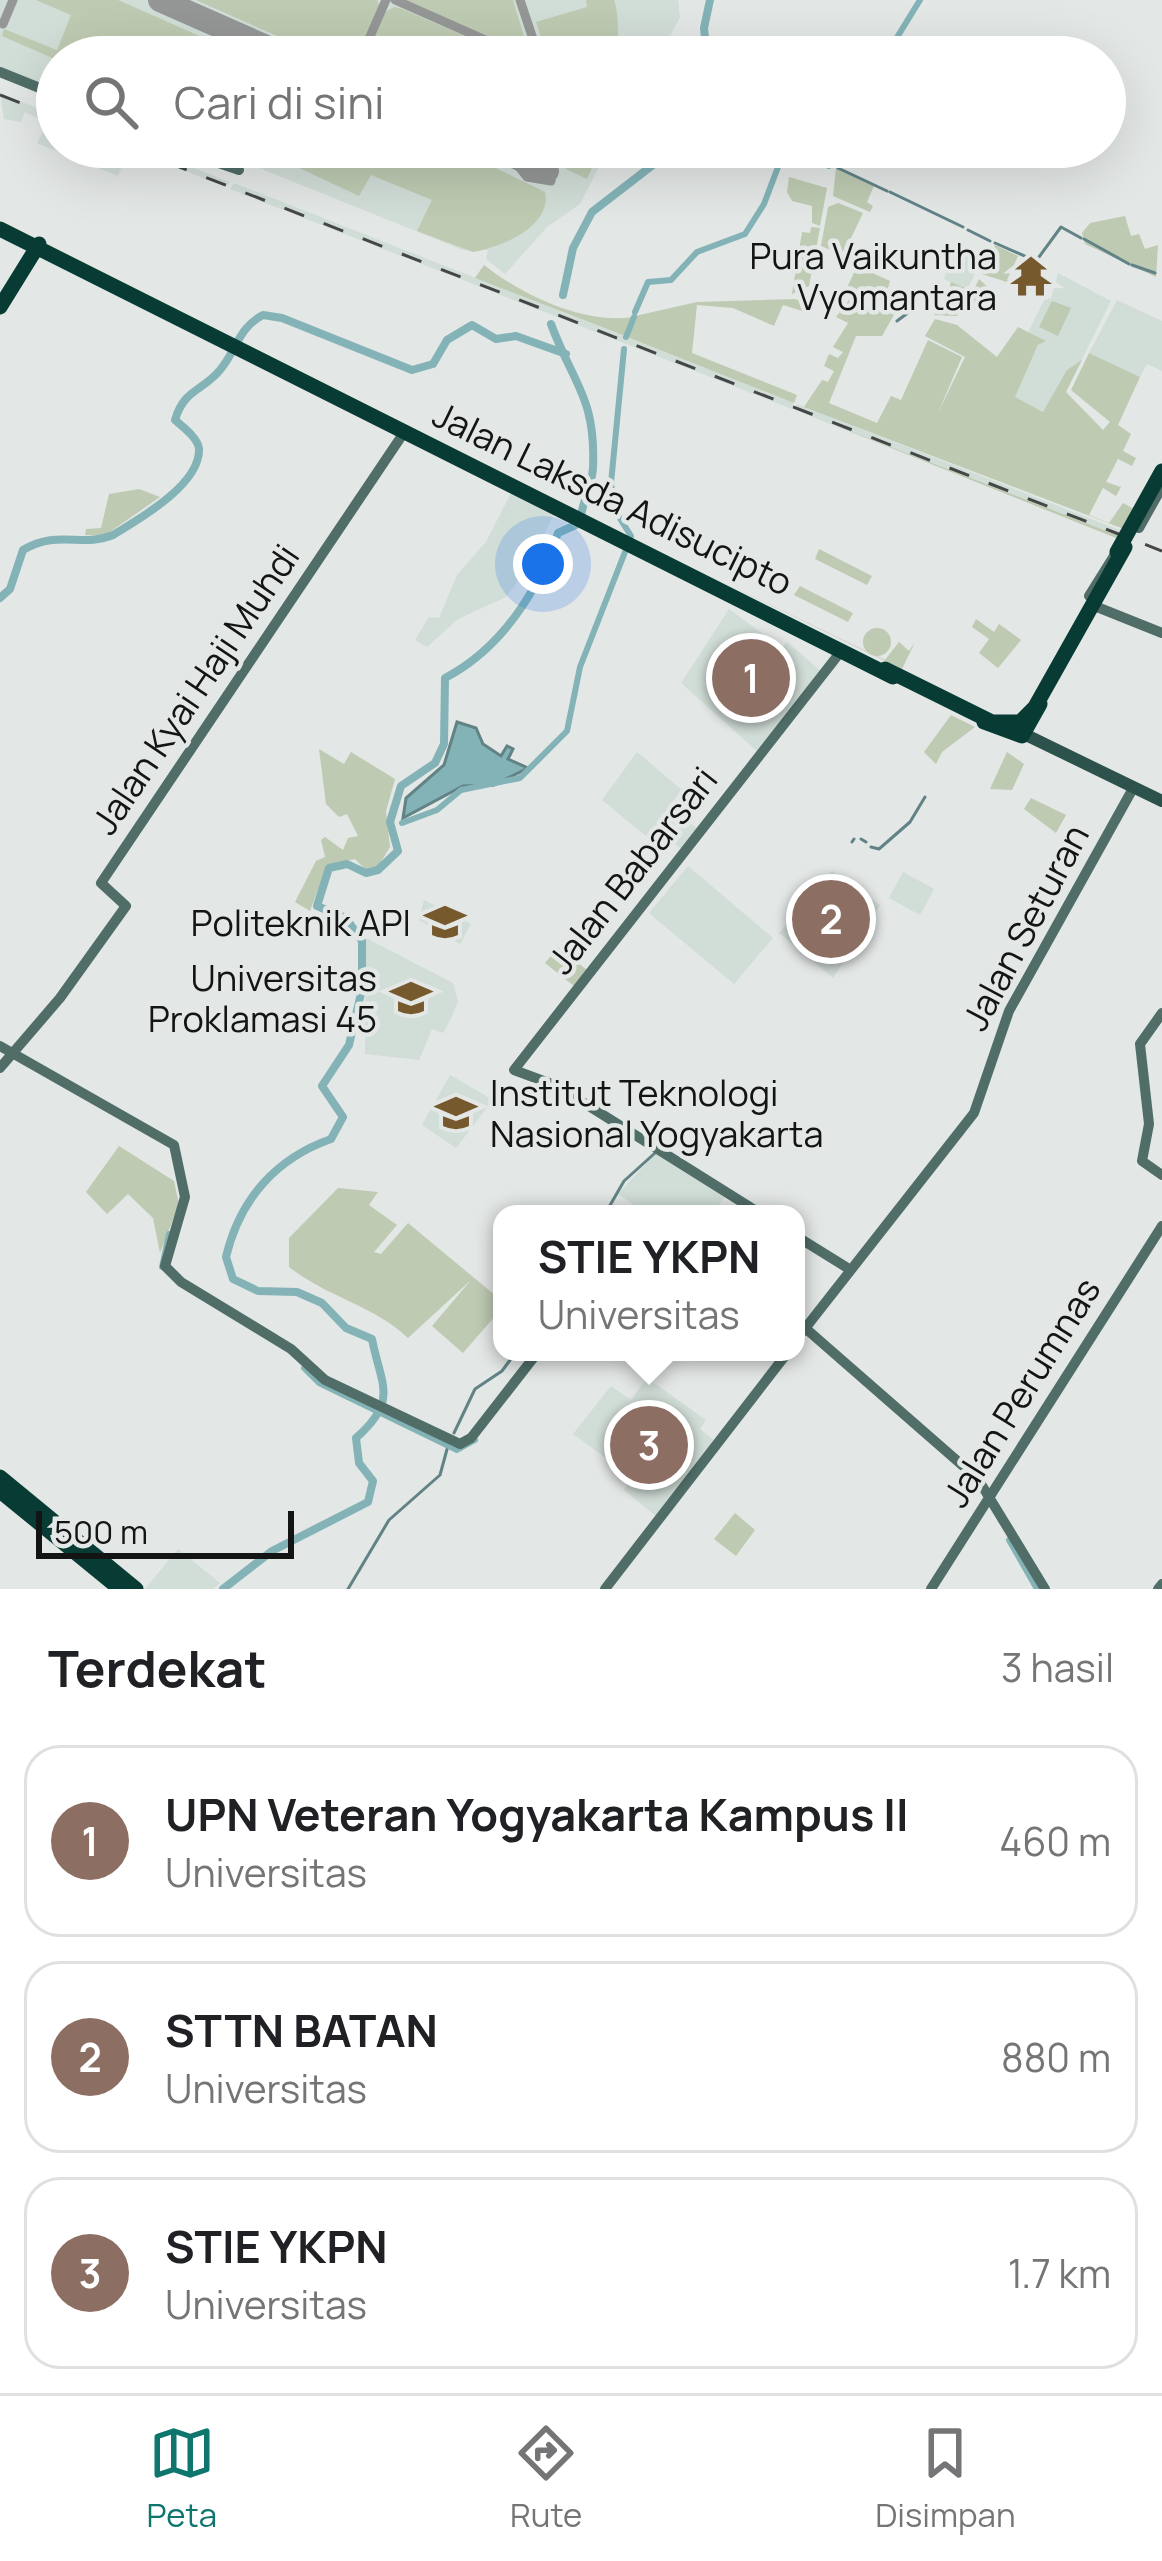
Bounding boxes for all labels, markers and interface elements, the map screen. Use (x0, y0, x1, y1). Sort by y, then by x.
search box (36, 36, 1126, 168)
icon: search (78, 69, 144, 135)
text: Cari di sini (174, 71, 384, 133)
place label: Pura Vaikuntha Vyomantara (749, 231, 997, 321)
temple icon: Pura Vaikuntha Vyomantara (1008, 253, 1054, 299)
street label: Jalan Laksda Adisucipto (425, 390, 801, 606)
your location (513, 534, 573, 594)
street label: Jalan Kyai Haji Muhdi (80, 535, 310, 843)
pin: 1 (712, 633, 790, 723)
street label: Jalan Babarsari (536, 757, 728, 983)
street label: Jalan Seturan (950, 816, 1100, 1038)
pin: 2 (792, 874, 870, 964)
place label: Politeknik API (191, 898, 411, 947)
school or university icon: Politeknik API (422, 899, 468, 945)
place label: Universitas Proklamasi 45 (148, 953, 377, 1043)
school or university icon: Universitas Proklamasi 45 (388, 975, 434, 1021)
place label: Institut Teknologi Nasional Yogyakarta (490, 1068, 823, 1158)
school or university icon: Institut Teknologi Nasional Yogyakarta (433, 1090, 479, 1136)
popup (493, 1205, 805, 1361)
text: STIE YKPN (538, 1225, 760, 1287)
street label: Jalan Perumnas (931, 1268, 1111, 1516)
text: Universitas (538, 1287, 740, 1341)
pin: 3 (610, 1400, 688, 1490)
scale bar (36, 1505, 294, 1558)
text: 500 m (54, 1509, 148, 1554)
text: Terdekat (48, 1633, 266, 1702)
text: 3 hasil (1001, 1640, 1114, 1694)
text: UPN Veteran Yogyakarta Kampus II (165, 1783, 909, 1845)
text: 1 (81, 1814, 99, 1868)
text: 460 m (999, 1814, 1111, 1868)
text: Universitas (165, 1845, 367, 1899)
text: STTN BATAN (165, 1999, 438, 2061)
text: 2 (78, 2030, 102, 2084)
text: 880 m (1001, 2030, 1111, 2084)
text: Universitas (165, 2061, 367, 2115)
text: STIE YKPN (165, 2215, 388, 2277)
text: 3 (79, 2246, 101, 2300)
text: 1.7 km (1008, 2246, 1111, 2300)
text: Universitas (165, 2277, 367, 2331)
tab: Peta (146, 2420, 217, 2537)
tab: Rute (510, 2420, 582, 2537)
tab: Disimpan (875, 2420, 1016, 2537)

